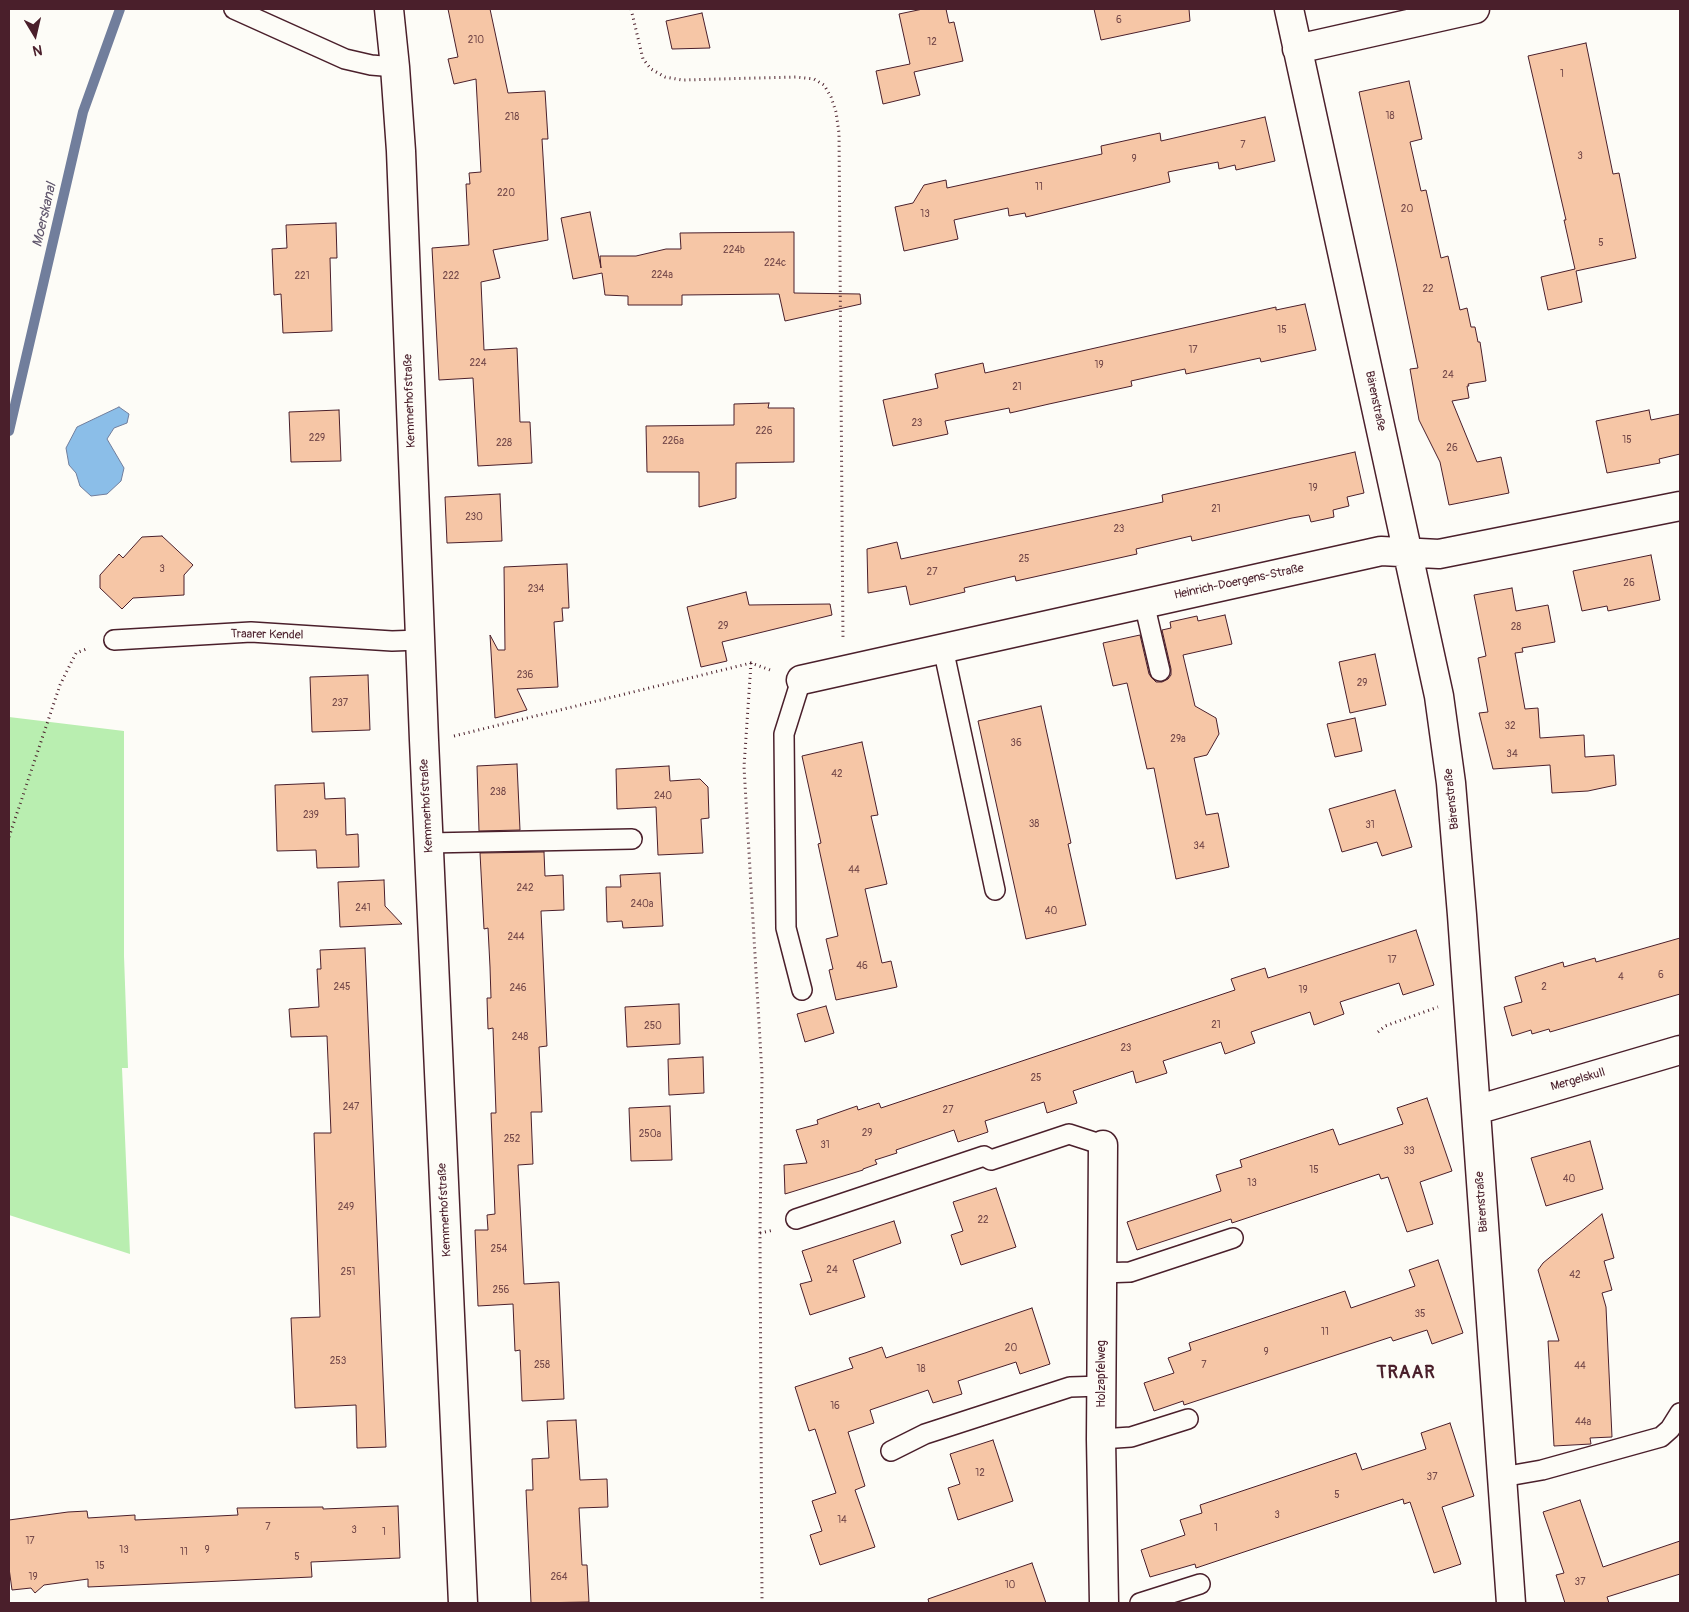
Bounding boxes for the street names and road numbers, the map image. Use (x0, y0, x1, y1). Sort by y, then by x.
street label: Kemmerhofstraße (401, 354, 419, 448)
street label: Bärenstraße (1362, 370, 1388, 432)
street label: Heinrich-Doergens-Straße (1173, 561, 1305, 603)
street label: Traarer Kendel (230, 627, 304, 643)
street label: Kemmerhofstraße (417, 759, 437, 853)
street label: Bärenstraße (1442, 768, 1462, 830)
street label: Mergelskull (1549, 1065, 1607, 1095)
street label: Kemmerhofstraße (435, 1163, 455, 1257)
street label: Bärenstraße (1473, 1171, 1491, 1233)
street label: Holzapfelweg (1095, 1340, 1109, 1408)

